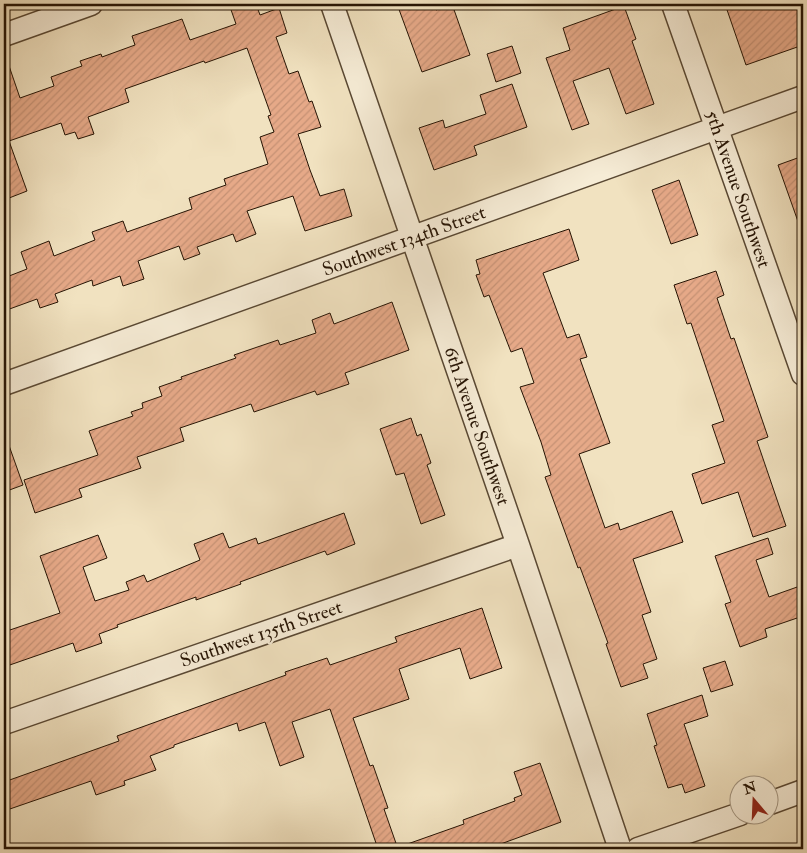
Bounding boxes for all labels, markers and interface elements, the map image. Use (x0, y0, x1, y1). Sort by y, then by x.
street label: 5th Avenue Southwest (700, 107, 776, 271)
street label: Southwest 134th Street (319, 200, 489, 282)
street label: 6th Avenue Southwest (439, 343, 515, 509)
street label: Southwest 135th Street (177, 595, 345, 673)
north arrow (730, 776, 780, 826)
text: N (740, 778, 759, 799)

